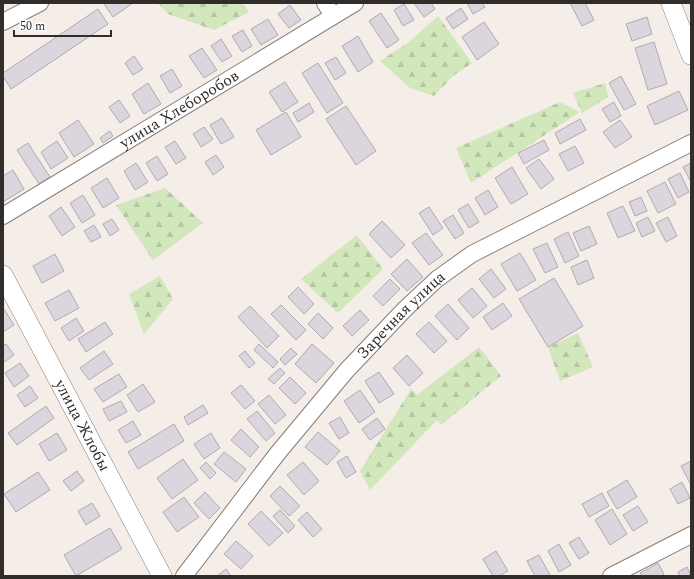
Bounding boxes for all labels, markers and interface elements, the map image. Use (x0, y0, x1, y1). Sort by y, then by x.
scale bar (14, 12, 111, 38)
text: 50 m (20, 17, 45, 36)
street label: улица Хлеборобов (114, 64, 244, 155)
street label: Заречная улица (351, 265, 450, 365)
street label: улица Жлобы (48, 374, 117, 476)

